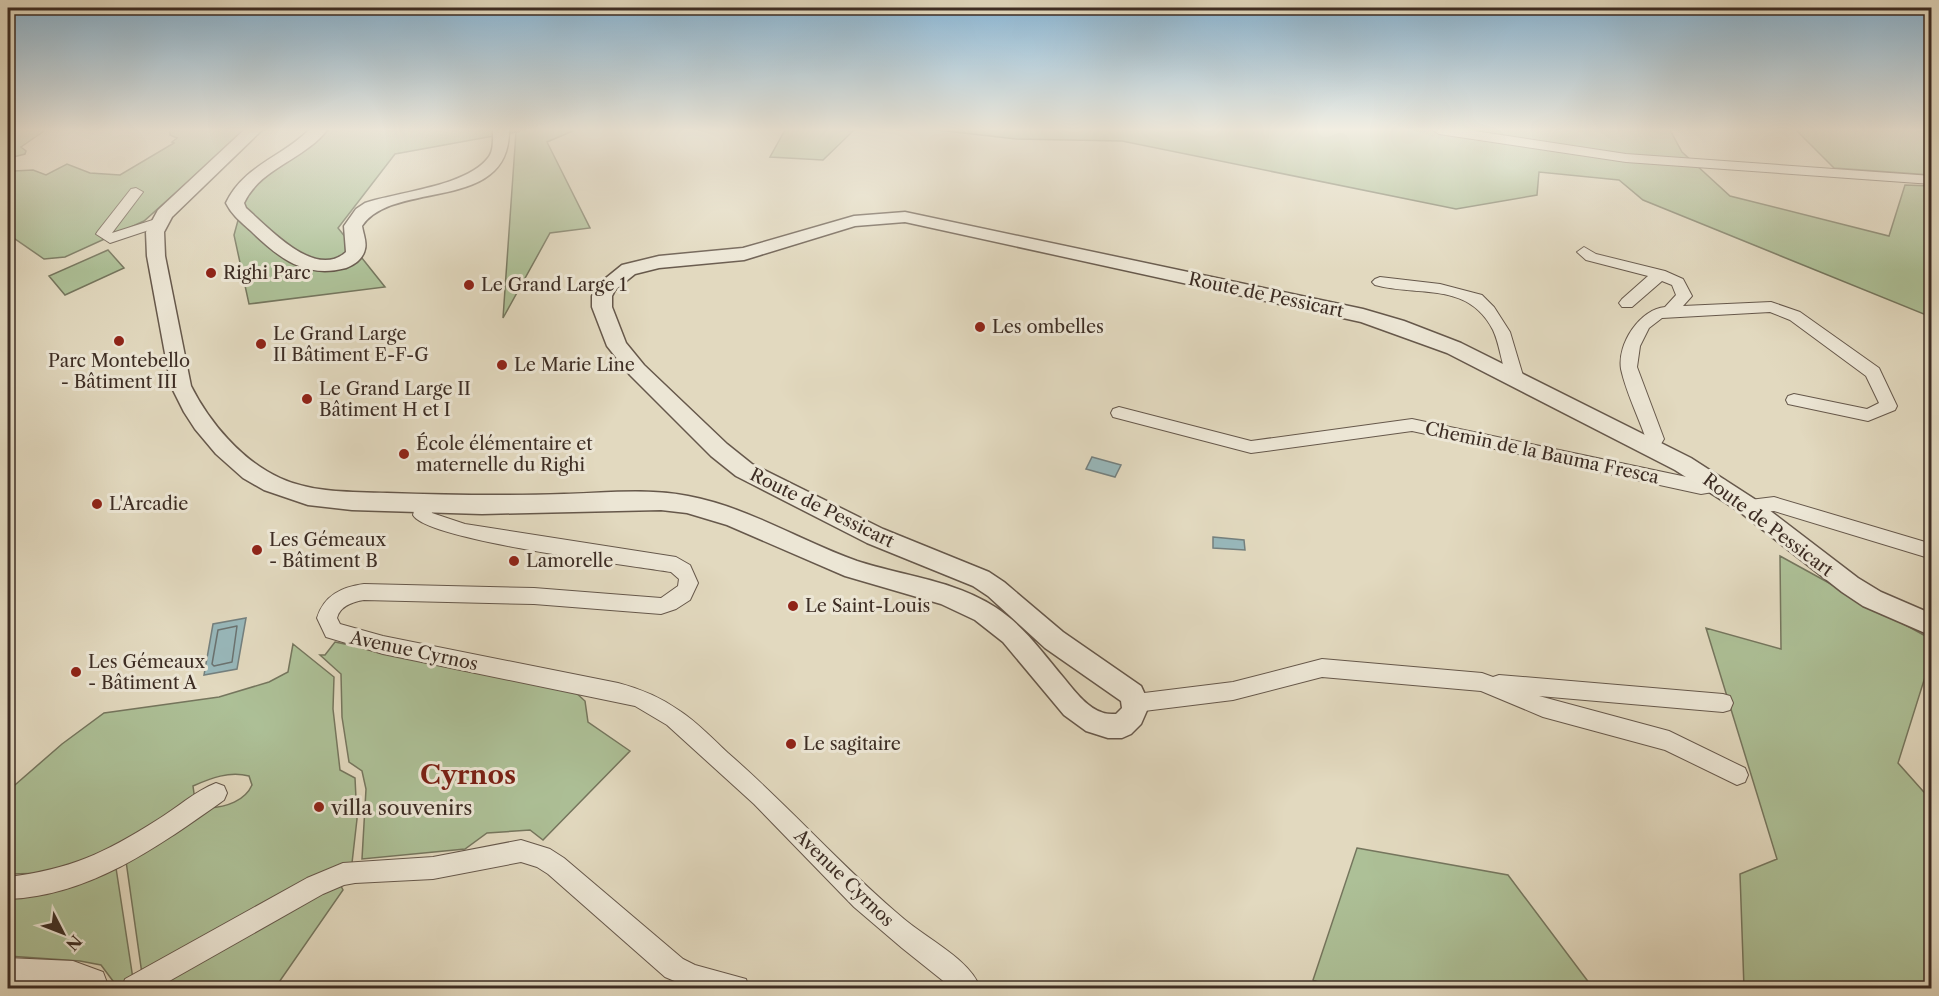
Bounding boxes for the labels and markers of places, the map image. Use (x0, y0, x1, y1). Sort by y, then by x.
place label: Righi Parc (223, 262, 311, 284)
marker: Righi Parc (204, 266, 218, 280)
place label: Le Grand Large 1 (481, 274, 627, 296)
marker: Le Grand Large 1 (462, 278, 476, 292)
place label: Les ombelles (992, 316, 1104, 338)
marker: Les ombelles (973, 320, 987, 334)
place label: Le Grand Large II Bâtiment E-F-G (273, 323, 429, 366)
marker: Parc Montebello - Bâtiment III (112, 334, 126, 348)
marker: Le Grand Large II Bâtiment E-F-G (254, 337, 268, 351)
place label: Parc Montebello - Bâtiment III (48, 350, 190, 393)
place label: Le Marie Line (514, 354, 635, 376)
marker: Le Marie Line (495, 358, 509, 372)
place label: Le Grand Large II Bâtiment H et I (319, 378, 471, 421)
marker: Le Grand Large II Bâtiment H et I (300, 392, 314, 406)
place label: École élémentaire et maternelle du Righi (416, 432, 593, 476)
marker: École élémentaire et maternelle du Righi (397, 447, 411, 461)
place label: L'Arcadie (109, 493, 188, 515)
marker: L'Arcadie (90, 497, 104, 511)
place label: Les Gémeaux - Bâtiment B (269, 529, 387, 572)
marker: Les Gémeaux - Bâtiment B (250, 543, 264, 557)
place label: Lamorelle (526, 550, 613, 572)
marker: Lamorelle (507, 554, 521, 568)
place label: Le Saint-Louis (805, 595, 930, 617)
marker: Le Saint-Louis (786, 599, 800, 613)
place label: Les Gémeaux - Bâtiment A (88, 651, 206, 694)
marker: Les Gémeaux - Bâtiment A (69, 665, 83, 679)
place label: Le sagitaire (803, 733, 901, 755)
marker: Le sagitaire (784, 737, 798, 751)
place label: villa souvenirs (330, 795, 472, 820)
marker: villa souvenirs (312, 800, 326, 814)

